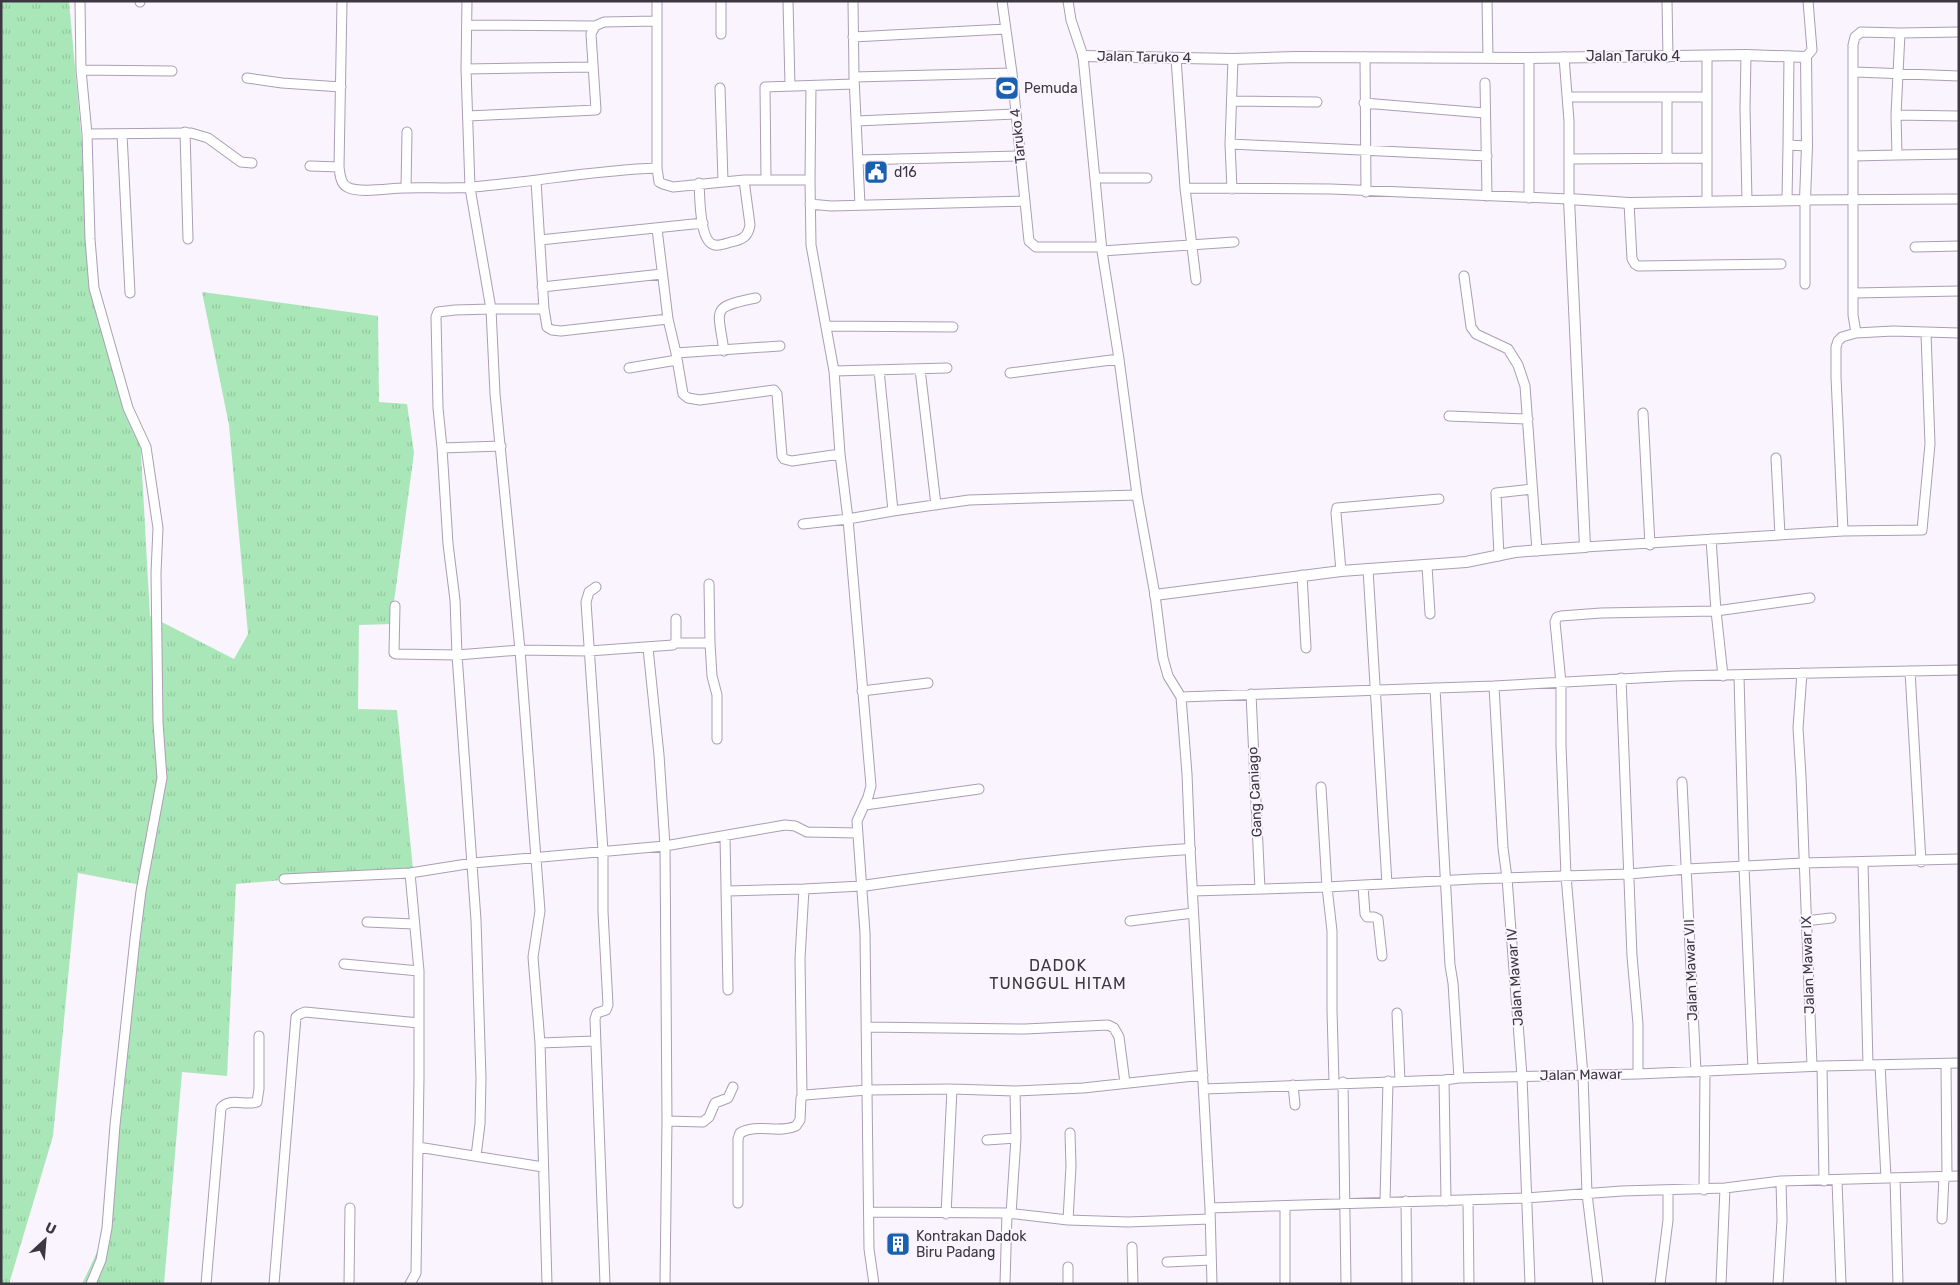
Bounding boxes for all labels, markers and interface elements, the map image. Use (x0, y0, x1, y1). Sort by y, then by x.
street label: Jalan Taruko 4 (1097, 48, 1192, 66)
street label: Jalan Taruko 4 (1586, 48, 1681, 65)
sports icon: Pemuda (994, 75, 1020, 101)
place label: Pemuda (1024, 80, 1078, 97)
street label: Taruko 4 (1007, 107, 1029, 164)
public building icon: d16 (863, 159, 889, 185)
place label: d16 (894, 164, 917, 181)
street label: Gang Caniago (1244, 746, 1266, 838)
street label: Jalan Mawar IX (1798, 915, 1818, 1014)
street label: Jalan Mawar VII (1681, 919, 1701, 1021)
street label: Jalan Mawar IV (1503, 927, 1527, 1027)
district label: DADOK TUNGGUL HITAM (989, 956, 1127, 993)
street label: Jalan Mawar (1540, 1066, 1623, 1084)
north arrow (20, 1215, 70, 1265)
text: U (42, 1219, 59, 1239)
place label: Kontrakan Dadok Biru Padang (916, 1228, 1027, 1261)
building icon: Kontrakan Dadok Biru Padang (885, 1231, 911, 1257)

